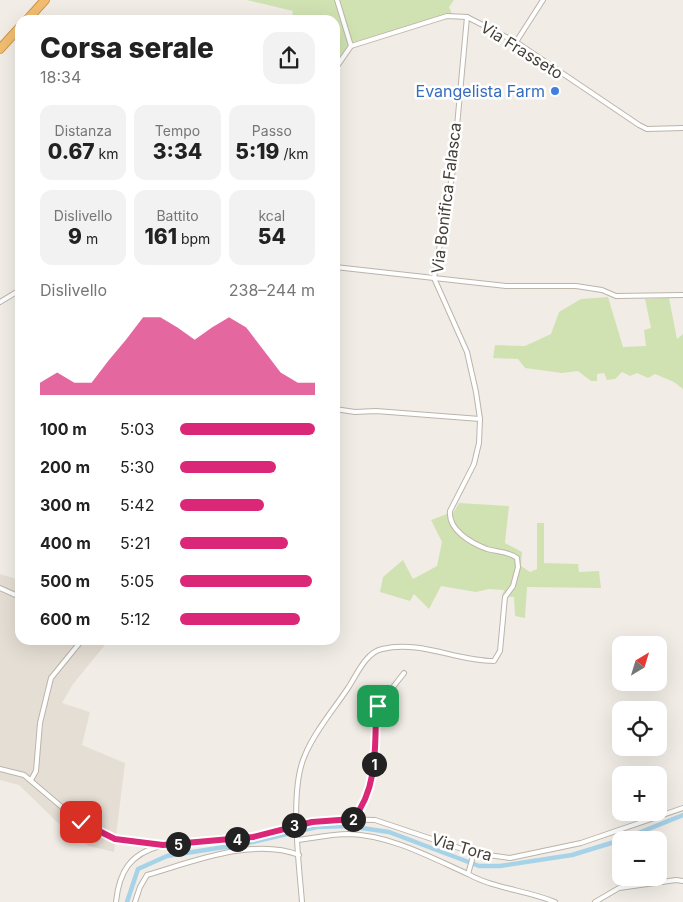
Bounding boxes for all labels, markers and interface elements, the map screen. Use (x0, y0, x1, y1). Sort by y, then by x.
street label: Via Frasseto (477, 17, 567, 83)
text: Corsa serale (40, 31, 214, 65)
button: share (263, 32, 315, 84)
text: 18:34 (40, 67, 81, 87)
place label: Evangelista Farm (416, 81, 545, 101)
marker: Evangelista Farm (549, 85, 561, 97)
street label: Via Bonifica Falasca (427, 121, 465, 275)
text: Distanza (55, 122, 112, 139)
text: Tempo (155, 122, 200, 139)
text: Passo (252, 122, 292, 139)
text: 0.67 (48, 139, 95, 164)
text: 3:34 (153, 139, 202, 164)
text: 5:19 (235, 139, 279, 164)
text: km (95, 145, 119, 162)
text: /km (279, 145, 308, 162)
text: Dislivello (54, 207, 112, 224)
text: Battito (156, 207, 199, 224)
text: kcal (258, 207, 285, 224)
text: 9 (68, 224, 82, 249)
text: 161 (145, 224, 177, 249)
text: 54 (258, 224, 286, 249)
text: m (82, 230, 98, 247)
text: bpm (177, 230, 210, 247)
text: Dislivello (40, 280, 107, 300)
text: 238–244 m (229, 280, 315, 300)
text: 100 m (40, 419, 87, 439)
text: 5:03 (120, 419, 154, 439)
text: 200 m (40, 457, 90, 477)
text: 5:30 (120, 457, 154, 477)
text: 300 m (40, 495, 90, 515)
text: 5:42 (120, 495, 154, 515)
text: 400 m (40, 533, 91, 553)
text: 5:21 (120, 533, 151, 553)
text: 500 m (40, 571, 90, 591)
text: 5:05 (120, 571, 154, 591)
text: 600 m (40, 609, 90, 629)
text: 5:12 (120, 609, 151, 629)
north arrow (612, 636, 668, 691)
map controls (612, 636, 667, 886)
pin (357, 685, 399, 727)
icon: arrive (364, 692, 392, 720)
button: locate (612, 701, 667, 756)
pin: 1 (362, 752, 386, 776)
text: 1 (371, 756, 378, 773)
button: + (612, 766, 667, 821)
pin (60, 801, 102, 843)
pin: 2 (340, 806, 366, 832)
icon: check (67, 808, 95, 836)
text: 2 (349, 811, 358, 828)
pin: 3 (282, 812, 306, 838)
text: 3 (290, 817, 299, 834)
pin: 4 (224, 826, 250, 852)
street label: Via Tora (429, 829, 495, 865)
text: 4 (233, 831, 242, 848)
button: − (612, 831, 667, 886)
pin: 5 (166, 832, 190, 856)
text: 5 (174, 836, 183, 853)

